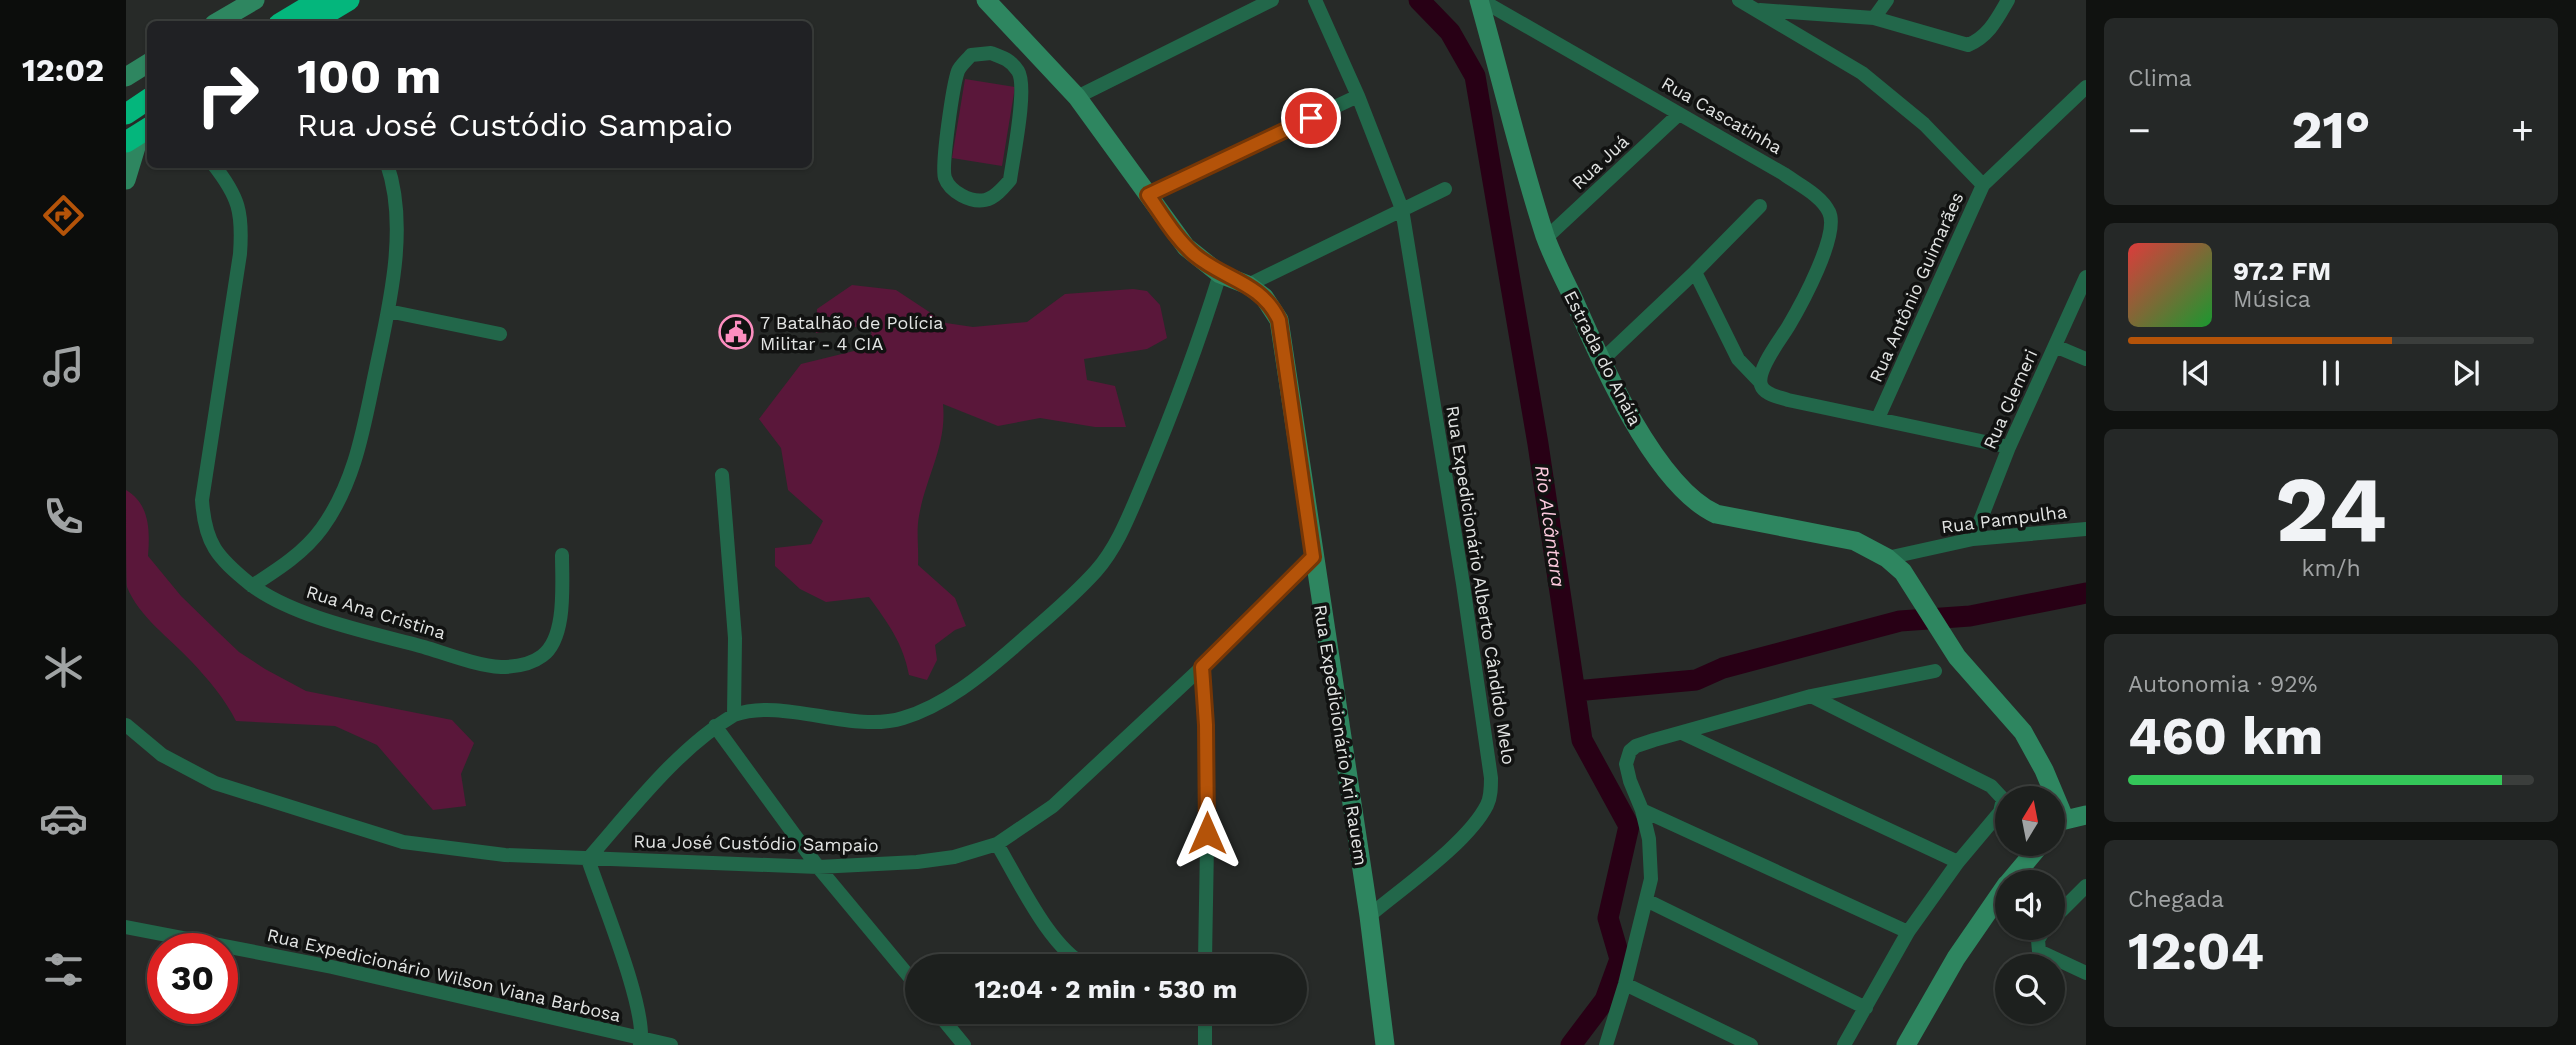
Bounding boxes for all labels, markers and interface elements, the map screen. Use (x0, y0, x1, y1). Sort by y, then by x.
text: 100 m (297, 47, 441, 105)
icon: right (182, 49, 273, 140)
text: 12:02 (22, 51, 104, 89)
text: Clima (2128, 65, 2192, 92)
street label: Rua Cascatinha (1658, 72, 1786, 158)
pin (1281, 88, 1341, 148)
icon: arrive (1292, 99, 1330, 137)
text: 21° (2291, 100, 2371, 161)
text: Rua José Custódio Sampaio (297, 106, 733, 144)
text: − (2128, 108, 2151, 152)
text: + (2511, 108, 2534, 152)
street label: Rua Juá (1567, 131, 1633, 193)
street label: Rua Antônio Guimarães (1865, 189, 1967, 385)
icon: directions (39, 191, 88, 240)
text: 97.2 FM (2233, 256, 2331, 286)
text: Música (2233, 286, 2311, 313)
street label: Estrada do Anáia (1560, 287, 1646, 429)
place label: 7 Batalhão de Polícia Militar - 4 CIA (760, 312, 944, 354)
public building icon: 7 Batalhão de Polícia Militar - 4 CIA (717, 313, 755, 351)
icon: music (39, 342, 88, 391)
street label: Rua Clemeri (1979, 346, 2041, 452)
icon: previous (2177, 354, 2215, 392)
icon: pause (2312, 354, 2350, 392)
icon: next (2447, 354, 2485, 392)
street label: Rua Expedicionário Alberto Cândido Melo (1442, 404, 1520, 766)
text: 24 (2275, 456, 2387, 563)
water label: Rio Alcântara (1530, 464, 1570, 589)
icon: phone (39, 492, 88, 541)
street label: Rua Pampulha (1940, 501, 2068, 537)
text: km/h (2301, 555, 2361, 582)
street label: Rua Ana Cristina (304, 581, 448, 643)
street label: Rua Expedicionário Ari Rauem (1310, 603, 1372, 867)
icon: climate (39, 643, 88, 692)
text: Autonomia · 92% (2128, 671, 2317, 698)
text: 460 km (2128, 706, 2323, 767)
north arrow (1995, 786, 2065, 856)
map controls (1995, 786, 2065, 1024)
icon: car (39, 794, 88, 843)
position arrow (1170, 796, 1244, 870)
street label: Rua José Custódio Sampaio (633, 830, 879, 856)
button: sound (1995, 870, 2065, 940)
text: Chegada (2128, 886, 2224, 913)
text: 12:04 (2128, 921, 2264, 982)
street label: Rua Expedicionário Wilson Viana Barbosa (265, 924, 623, 1026)
speed limit sign: 30 (147, 933, 238, 1024)
icon: filters (39, 945, 88, 994)
button: search (1995, 954, 2065, 1024)
text: 12:04 · 2 min · 530 m (975, 974, 1237, 1004)

